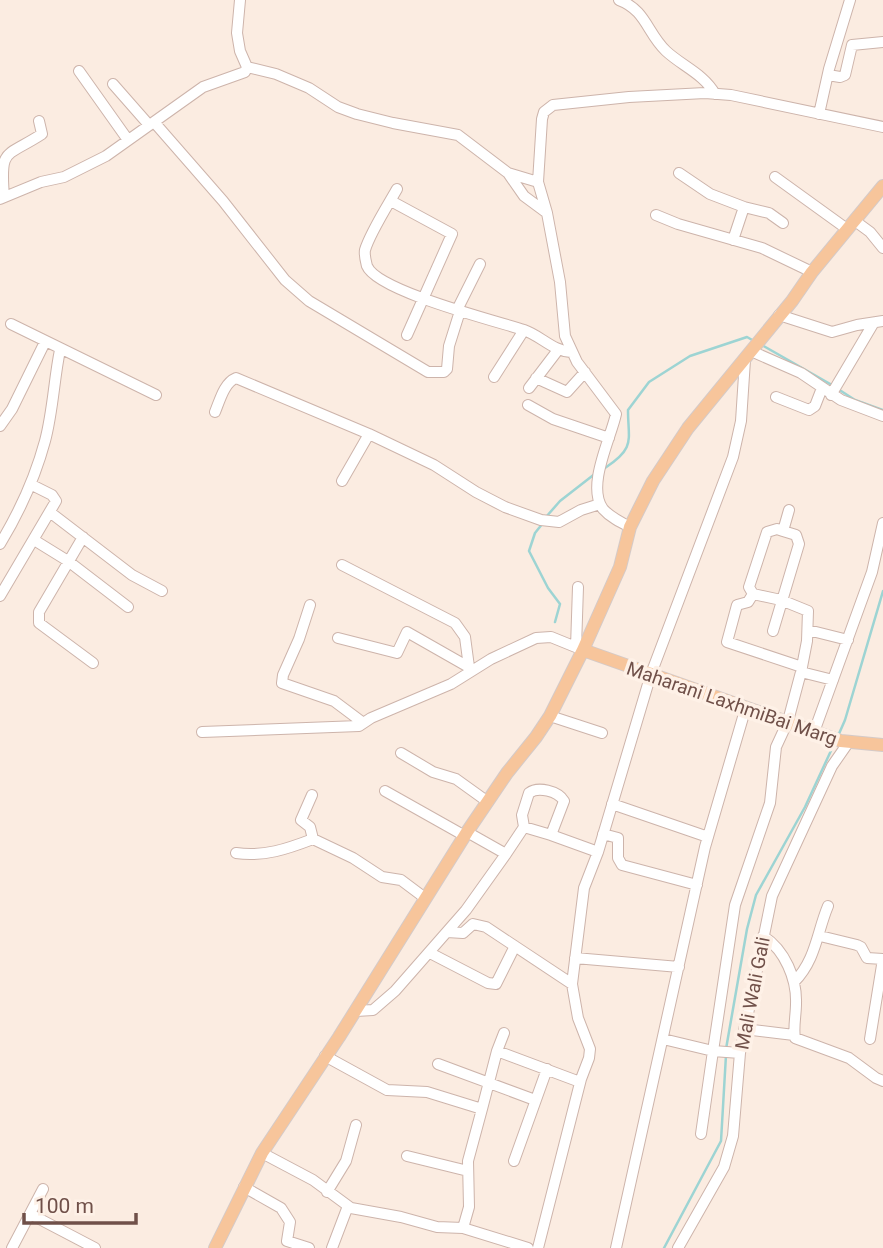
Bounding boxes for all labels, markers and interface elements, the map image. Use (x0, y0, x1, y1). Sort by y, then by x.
street label: Maharani LaxhmiBai Marg (624, 657, 840, 750)
street label: Mali Wali Gali (730, 935, 775, 1051)
scale bar (24, 1182, 136, 1226)
text: 100 m (35, 1194, 94, 1218)

